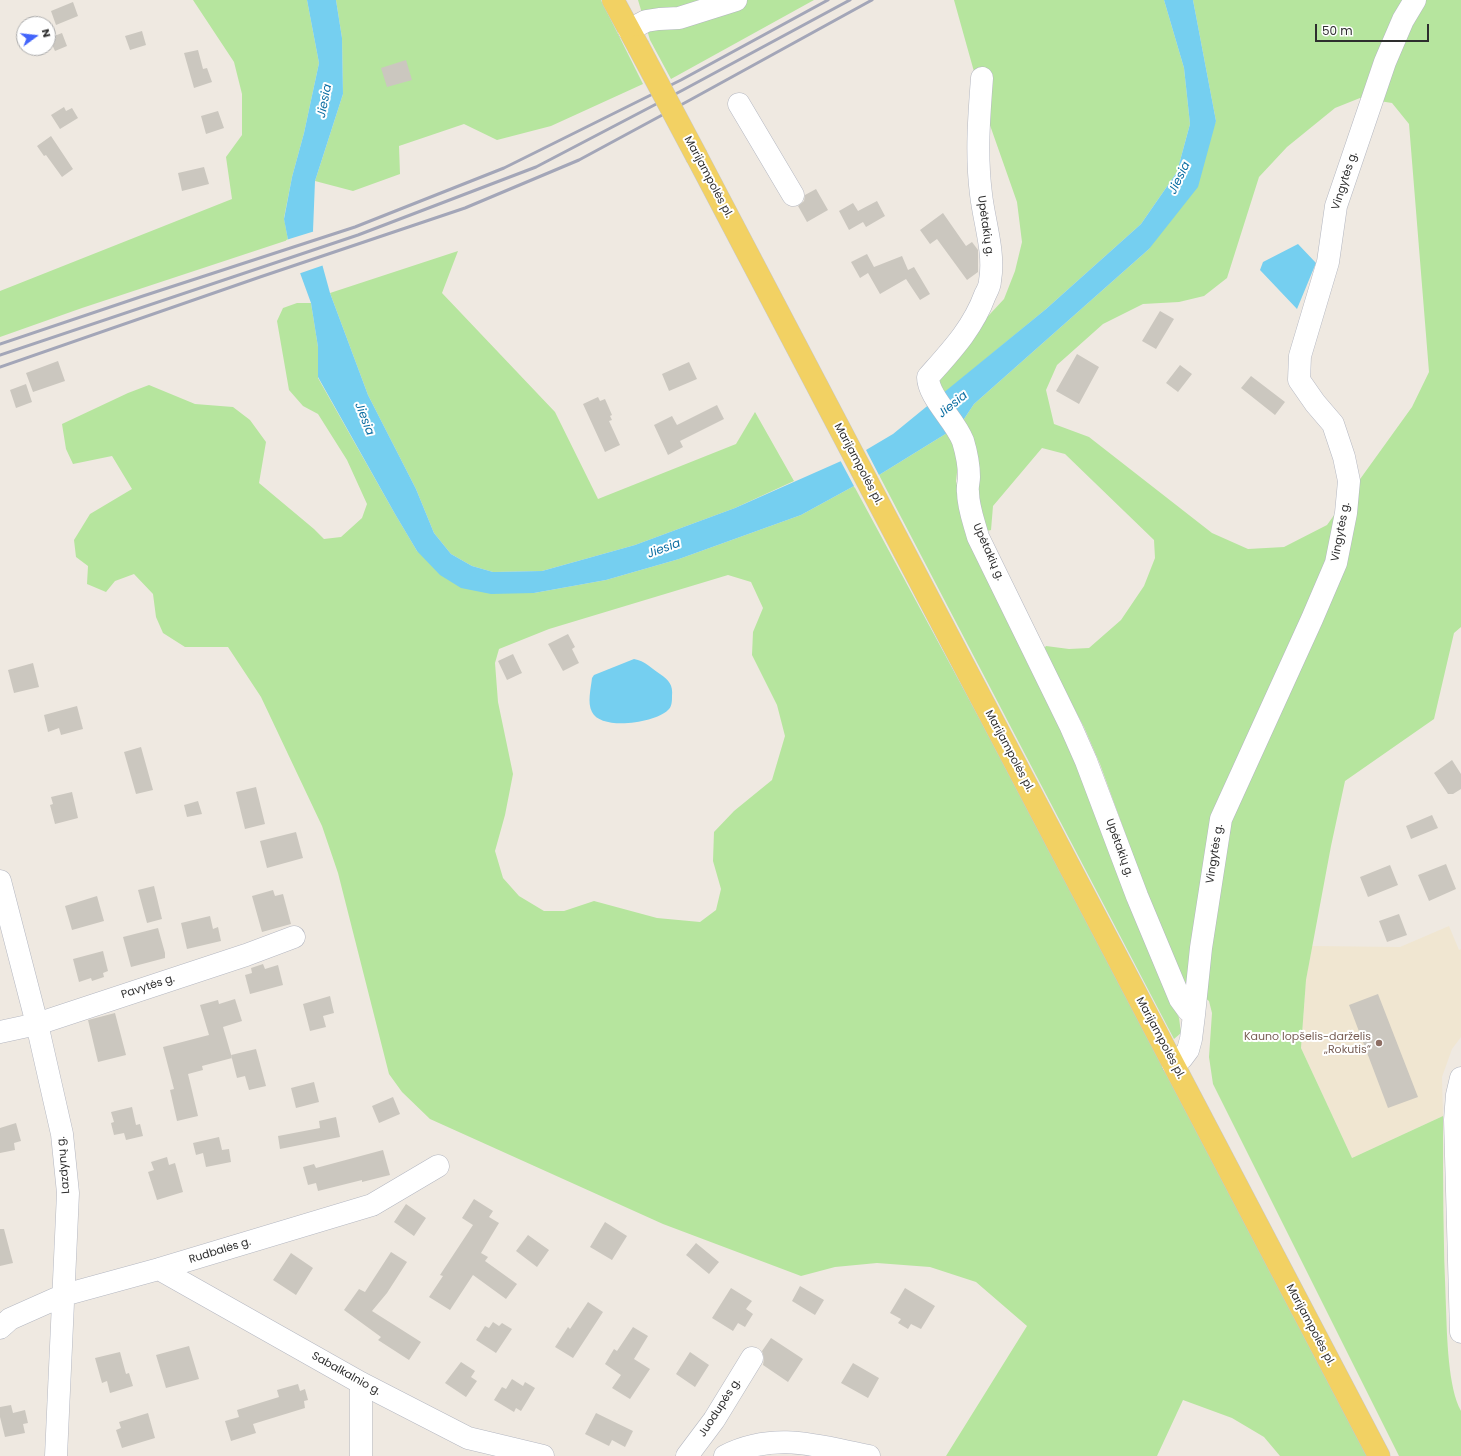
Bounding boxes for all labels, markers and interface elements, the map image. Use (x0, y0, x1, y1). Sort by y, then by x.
north arrow (16, 16, 56, 56)
scale bar (1317, 16, 1431, 42)
text: 50 m (1322, 22, 1353, 39)
text: N (38, 27, 55, 39)
water label: Jiesia (315, 83, 335, 119)
street label: Marijampolės pl. (681, 134, 735, 220)
street label: Vingytės g. (1329, 150, 1361, 212)
water label: Jiesia (1166, 160, 1194, 196)
street label: Upėtakių g. (974, 195, 996, 257)
water label: Jiesia (935, 389, 971, 421)
water label: Jiesia (351, 401, 377, 437)
street label: Marijampolės pl. (831, 421, 885, 507)
street label: Vingytės g. (1329, 501, 1353, 563)
street label: Upėtakių g. (970, 521, 1006, 583)
water label: Jiesia (646, 536, 682, 562)
street label: Marijampolės pl. (982, 708, 1036, 794)
street label: Upėtakių g. (1102, 817, 1136, 879)
street label: Vingytės g. (1204, 823, 1226, 885)
street label: Pavytės g. (120, 972, 176, 1002)
street label: Marijampolės pl. (1133, 995, 1187, 1081)
place label: Kauno lopšelis-darželis „Rokutis“ (1244, 1030, 1371, 1056)
marker: Kauno lopšelis-darželis „Rokutis“ (1374, 1038, 1384, 1048)
street label: Lazdynų g. (55, 1136, 73, 1194)
street label: Rudbalės g. (187, 1235, 253, 1267)
street label: Marijampolės pl. (1283, 1282, 1337, 1368)
street label: Sabalkalnio g. (309, 1350, 383, 1398)
street label: Juodupės g. (696, 1376, 744, 1440)

